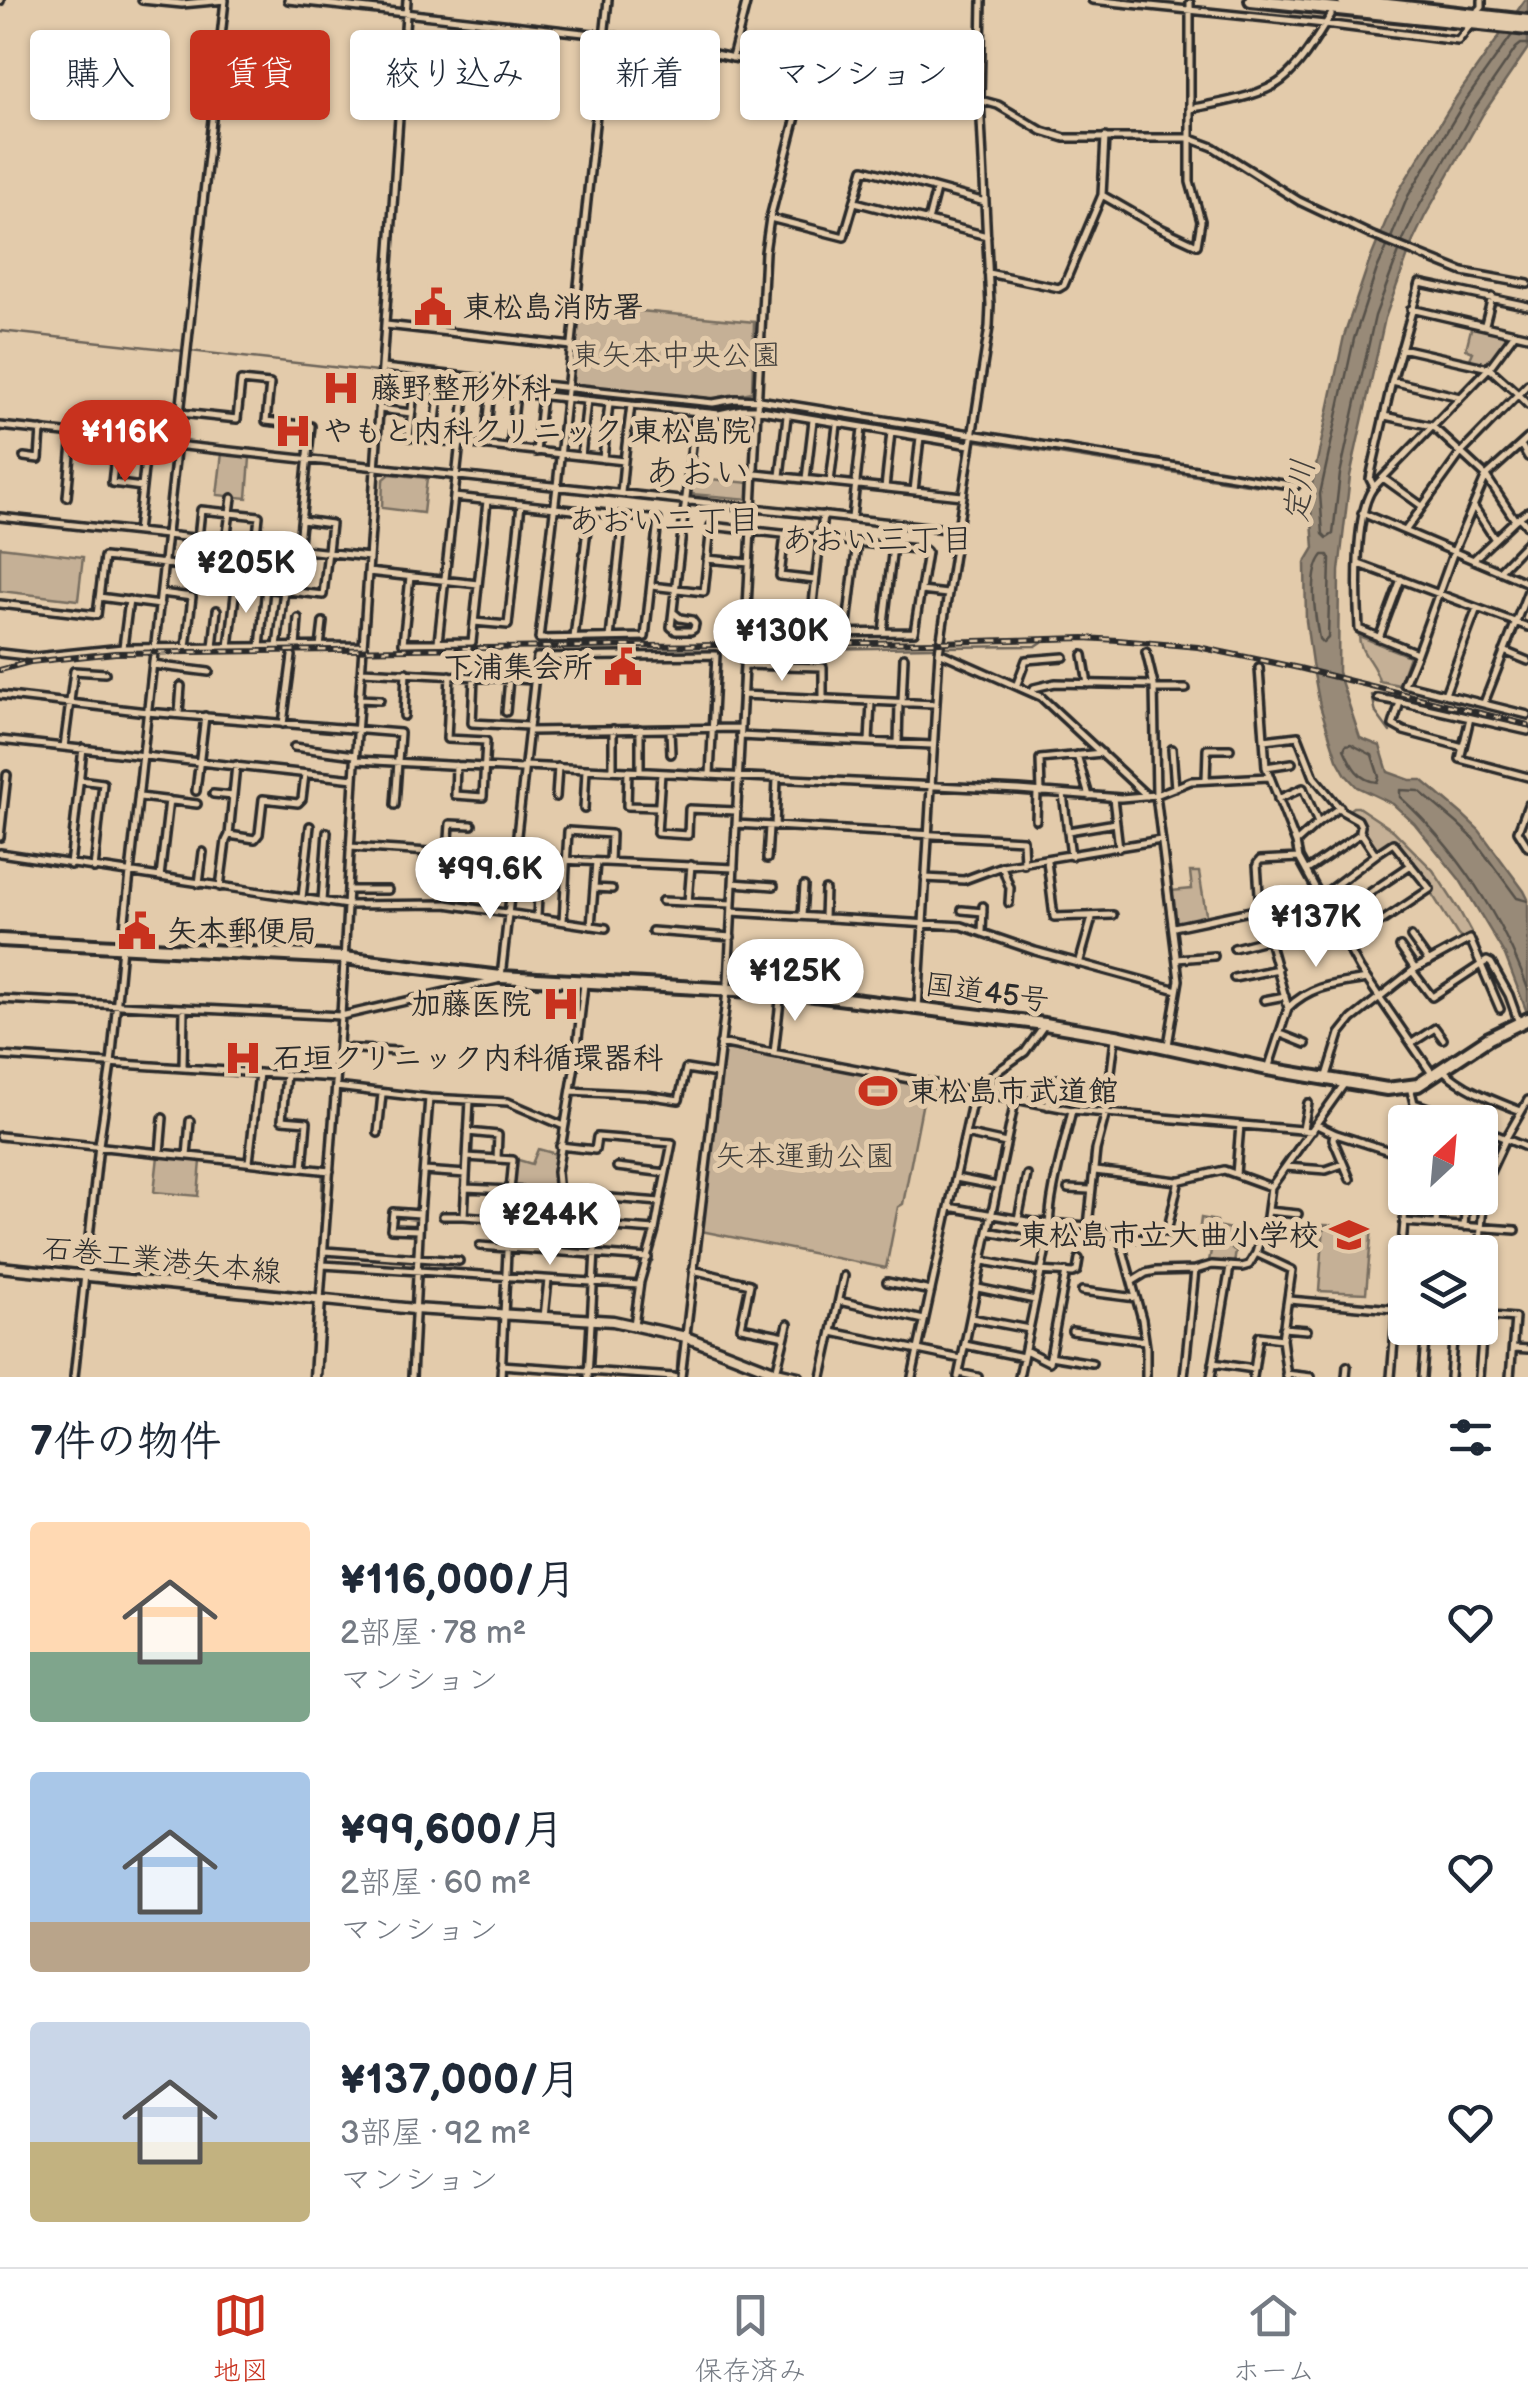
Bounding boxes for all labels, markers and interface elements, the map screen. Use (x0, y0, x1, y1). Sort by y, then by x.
chip: 購入 (30, 30, 170, 120)
chip: 賃貸 (190, 30, 330, 120)
chip: 絞り込み (350, 30, 560, 120)
chip: 新着 (580, 30, 720, 120)
chip: マンション (740, 30, 984, 120)
public building icon: 東松島消防署 (412, 286, 454, 328)
place label: 東松島消防署 (463, 290, 643, 326)
park label: 東矢本中央公園 (571, 338, 781, 374)
hospital icon: 藤野整形外科 (320, 367, 362, 409)
place label: 藤野整形外科 (371, 371, 551, 407)
pin: ¥116K (55, 400, 195, 485)
hospital icon: やもと内科クリニック 東松島院 (272, 410, 314, 452)
text: ¥116K (81, 413, 169, 452)
place label: やもと内科クリニック 東松島院 (323, 414, 751, 450)
district label: あおい (644, 452, 750, 495)
water label: 定川 (1277, 457, 1324, 525)
district label: あおい二丁目 (568, 502, 760, 541)
district label: あおい三丁目 (781, 521, 973, 560)
pin: ¥205K (176, 531, 316, 616)
text: ¥205K (197, 544, 295, 583)
pin: ¥130K (712, 599, 852, 684)
text: ¥130K (735, 612, 829, 651)
public building icon: 下浦集会所 (602, 646, 644, 688)
place label: 下浦集会所 (443, 650, 593, 686)
pin: ¥99.6K (409, 837, 571, 922)
text: ¥99.6K (437, 850, 543, 889)
pin: ¥137K (1246, 885, 1386, 970)
text: ¥137K (1270, 898, 1362, 937)
public building icon: 矢本郵便局 (116, 910, 158, 952)
place label: 矢本郵便局 (167, 914, 317, 950)
pin: ¥125K (725, 939, 865, 1024)
text: ¥125K (749, 952, 841, 991)
street label: 国道45号 (922, 966, 1052, 1020)
hospital icon: 加藤医院 (540, 983, 582, 1025)
place label: 加藤医院 (411, 987, 531, 1023)
hospital icon: 石垣クリニック内科循環器科 (222, 1037, 264, 1079)
place label: 石垣クリニック内科循環器科 (273, 1041, 663, 1077)
sports icon: 東松島市武道館 (857, 1070, 899, 1112)
place label: 東松島市武道館 (908, 1074, 1118, 1110)
north arrow (1388, 1105, 1498, 1215)
map controls (1388, 1105, 1498, 1345)
park label: 矢本運動公園 (715, 1139, 895, 1175)
pin: ¥244K (480, 1183, 620, 1268)
text: ¥244K (501, 1196, 599, 1235)
school or university icon: 東松島市立大曲小学校 (1328, 1214, 1370, 1256)
place label: 東松島市立大曲小学校 (1019, 1218, 1319, 1254)
street label: 石巻工業港矢本線 (41, 1231, 283, 1291)
button: layers (1388, 1235, 1498, 1345)
icon: filters (1443, 1410, 1498, 1465)
text: 7件の物件 (30, 1417, 221, 1468)
text: ¥116,000/月 (340, 1555, 577, 1606)
icon: home (110, 1562, 230, 1682)
icon: heart (1443, 1595, 1498, 1650)
text: 2部屋 · 78 m² (340, 1614, 526, 1653)
text: マンション (340, 1661, 499, 1700)
text: ¥99,600/月 (340, 1805, 564, 1856)
icon: home (110, 1812, 230, 1932)
icon: heart (1443, 1845, 1498, 1900)
text: 2部屋 · 60 m² (340, 1864, 531, 1903)
text: マンション (340, 1911, 499, 1950)
text: ¥137,000/月 (340, 2055, 581, 2106)
icon: home (110, 2062, 230, 2182)
icon: heart (1443, 2095, 1498, 2150)
text: 3部屋 · 92 m² (340, 2114, 531, 2153)
text: マンション (340, 2161, 499, 2200)
tab: 地図 (213, 2288, 269, 2388)
tab: 保存済み (695, 2288, 807, 2388)
tab: ホーム (1232, 2288, 1315, 2388)

